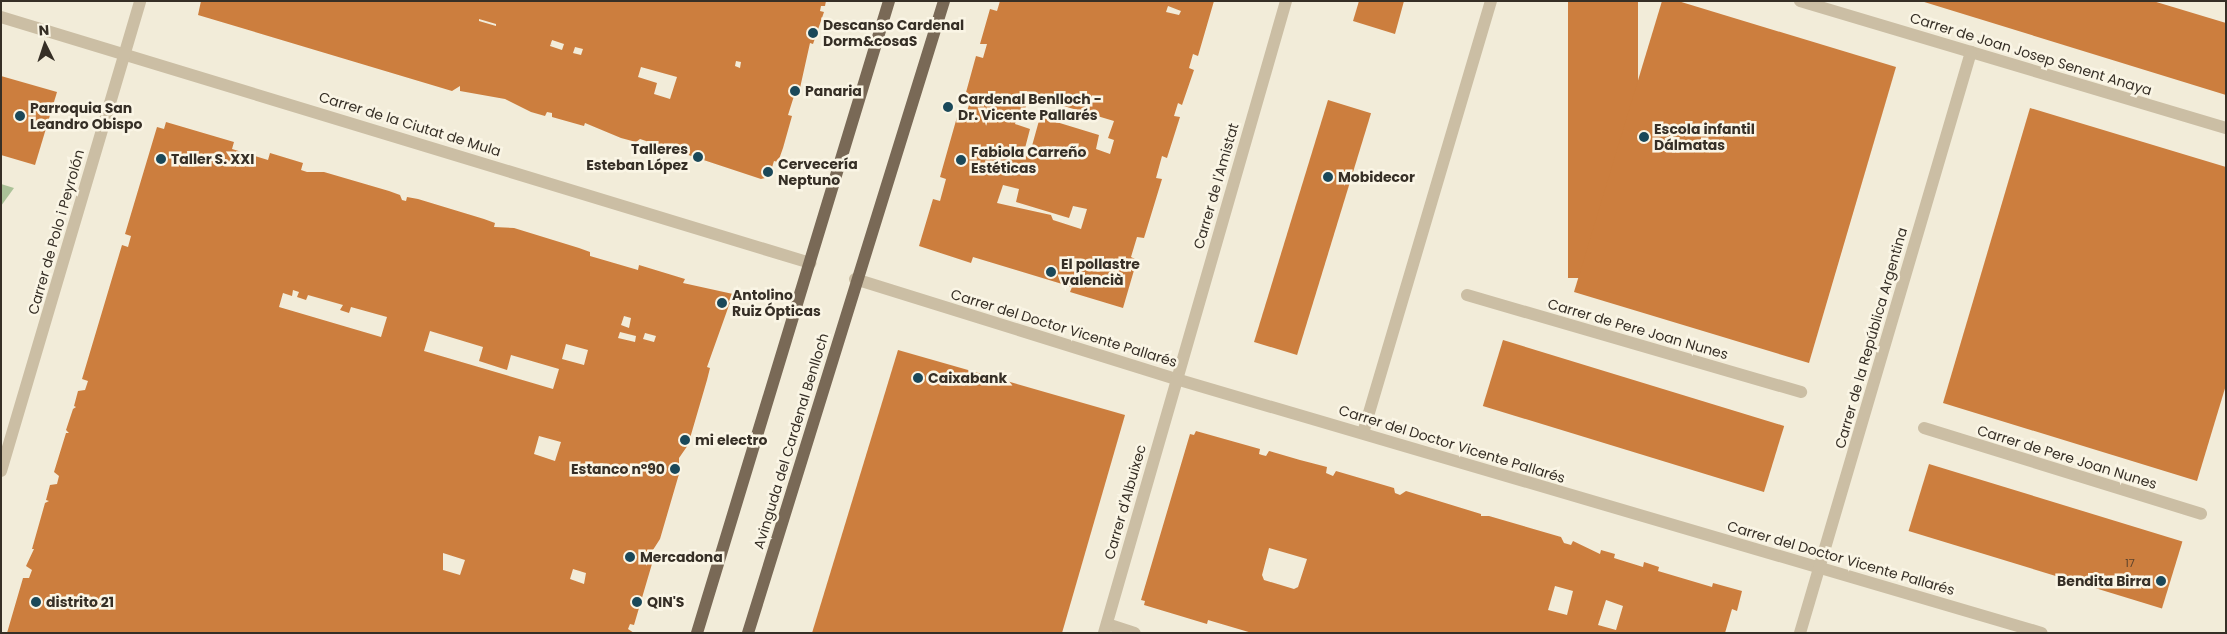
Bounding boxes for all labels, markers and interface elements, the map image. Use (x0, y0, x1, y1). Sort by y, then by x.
street label: Carrer de Joan Josep Senent Anaya (1908, 9, 2154, 99)
place label: Descanso Cardenal Dorm&cosaS (823, 17, 964, 49)
north arrow (20, 20, 70, 70)
text: N (38, 20, 50, 40)
marker: Descanso Cardenal Dorm&cosaS (807, 27, 819, 39)
place label: Panaria (805, 83, 862, 99)
marker: Panaria (789, 85, 801, 97)
street label: Carrer de la Ciutat de Mula (317, 88, 503, 160)
place label: Cardenal Benlloch - Dr. Vicente Pallarés (958, 91, 1102, 124)
place label: Parroquia San Leandro Obispo (30, 100, 143, 132)
marker: Cardenal Benlloch - Dr. Vicente Pallarés (942, 101, 954, 113)
marker: Parroquia San Leandro Obispo (14, 110, 26, 122)
street label: Carrer de l'Amistat (1190, 121, 1242, 251)
place label: Escola infantil Dálmatas (1654, 121, 1755, 154)
marker: Escola infantil Dálmatas (1638, 131, 1650, 143)
place label: Talleres Esteban López (586, 141, 688, 174)
place label: Fabiola Carreño Estéticas (971, 144, 1086, 176)
street label: Carrer de Polo i Peyrolón (24, 148, 88, 316)
place label: Taller S. XXI (171, 151, 254, 167)
marker: Talleres Esteban López (692, 151, 704, 163)
marker: Taller S. XXI (155, 153, 167, 165)
marker: Fabiola Carreño Estéticas (955, 154, 967, 166)
place label: Cervecería Neptuno (778, 156, 858, 188)
marker: Cervecería Neptuno (762, 166, 774, 178)
place label: Mobidecor (1338, 169, 1415, 185)
marker: Mobidecor (1322, 171, 1334, 183)
street label: Carrer de la República Argentina (1831, 225, 1911, 451)
place label: El pollastre valencià (1061, 256, 1140, 288)
marker: El pollastre valencià (1045, 266, 1057, 278)
street label: Carrer del Doctor Vicente Pallarés (949, 286, 1179, 370)
place label: Antolino Ruiz Ópticas (732, 287, 821, 320)
street label: Carrer de Pere Joan Nunes (1546, 295, 1730, 363)
marker: Antolino Ruiz Ópticas (716, 297, 728, 309)
street label: Avinguda del Cardenal Benlloch (750, 331, 832, 551)
place label: Caixabank (928, 370, 1007, 386)
marker: Caixabank (912, 372, 924, 384)
street label: Carrer del Doctor Vicente Pallarés (1337, 402, 1567, 486)
street label: Carrer de Pere Joan Nunes (1975, 422, 2159, 492)
place label: mi electro (695, 432, 767, 448)
marker: mi electro (679, 434, 691, 446)
street label: Carrer d'Albuixec (1101, 443, 1149, 561)
place label: Estanco nº90 (571, 461, 665, 477)
marker: Estanco nº90 (669, 463, 681, 475)
street label: Carrer del Doctor Vicente Pallarés (1725, 517, 1957, 599)
place label: Mercadona (640, 549, 723, 565)
marker: Mercadona (624, 551, 636, 563)
house number: 17 (2125, 556, 2135, 570)
place label: Bendita Birra (2057, 573, 2151, 589)
marker: Bendita Birra (2155, 575, 2167, 587)
place label: distrito 21 (46, 594, 114, 610)
place label: QIN'S (647, 594, 684, 610)
marker: distrito 21 (30, 596, 42, 608)
marker: QIN'S (631, 596, 643, 608)

